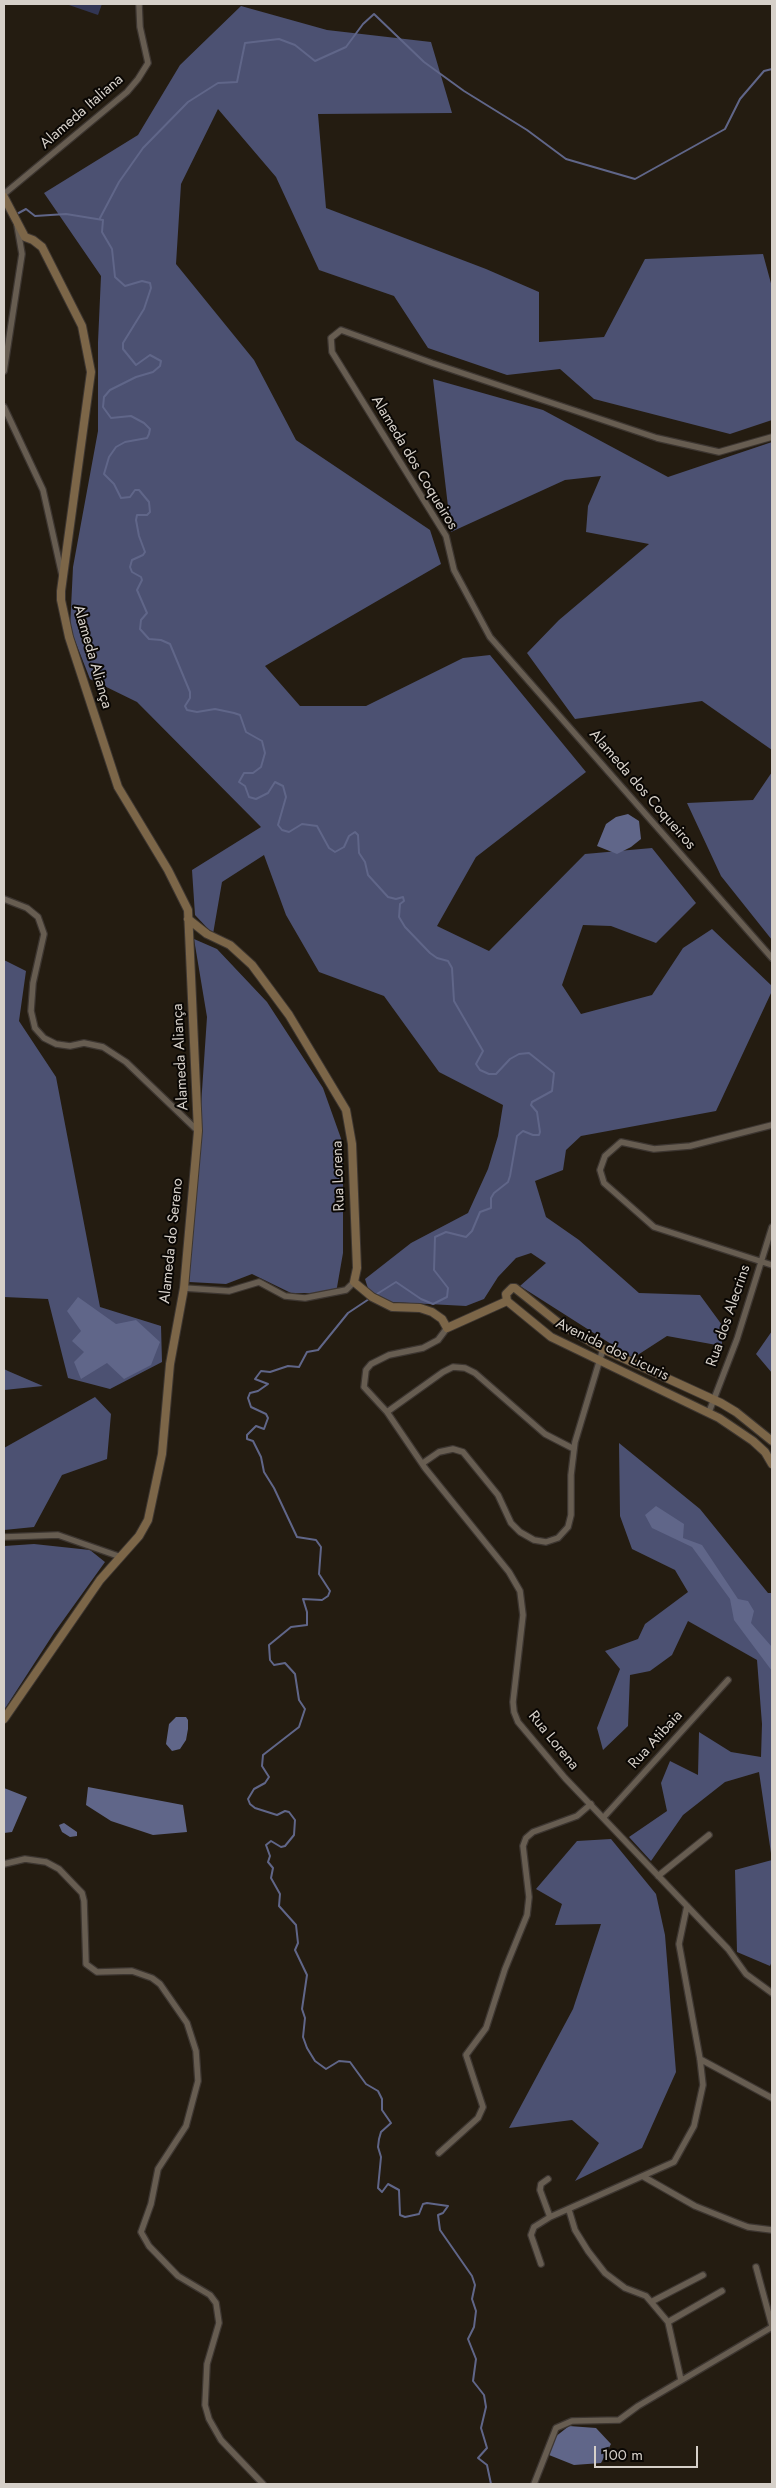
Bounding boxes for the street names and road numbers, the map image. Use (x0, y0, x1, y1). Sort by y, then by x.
street label: Alameda Italiana (37, 71, 127, 153)
street label: Alameda dos Coqueiros (367, 393, 461, 533)
street label: Alameda Aliança (69, 603, 115, 711)
street label: Alameda dos Coqueiros (585, 726, 699, 854)
street label: Alameda Aliança (169, 1003, 193, 1111)
street label: Rua Lorena (329, 1140, 349, 1212)
street label: Alameda do Sereno (156, 1177, 188, 1305)
street label: Rua dos Alecrins (703, 1263, 755, 1369)
street label: Avenida dos Licuris (553, 1315, 671, 1385)
street label: Rua Atibaia (625, 1707, 687, 1773)
street label: Rua Lorena (524, 1708, 582, 1774)

